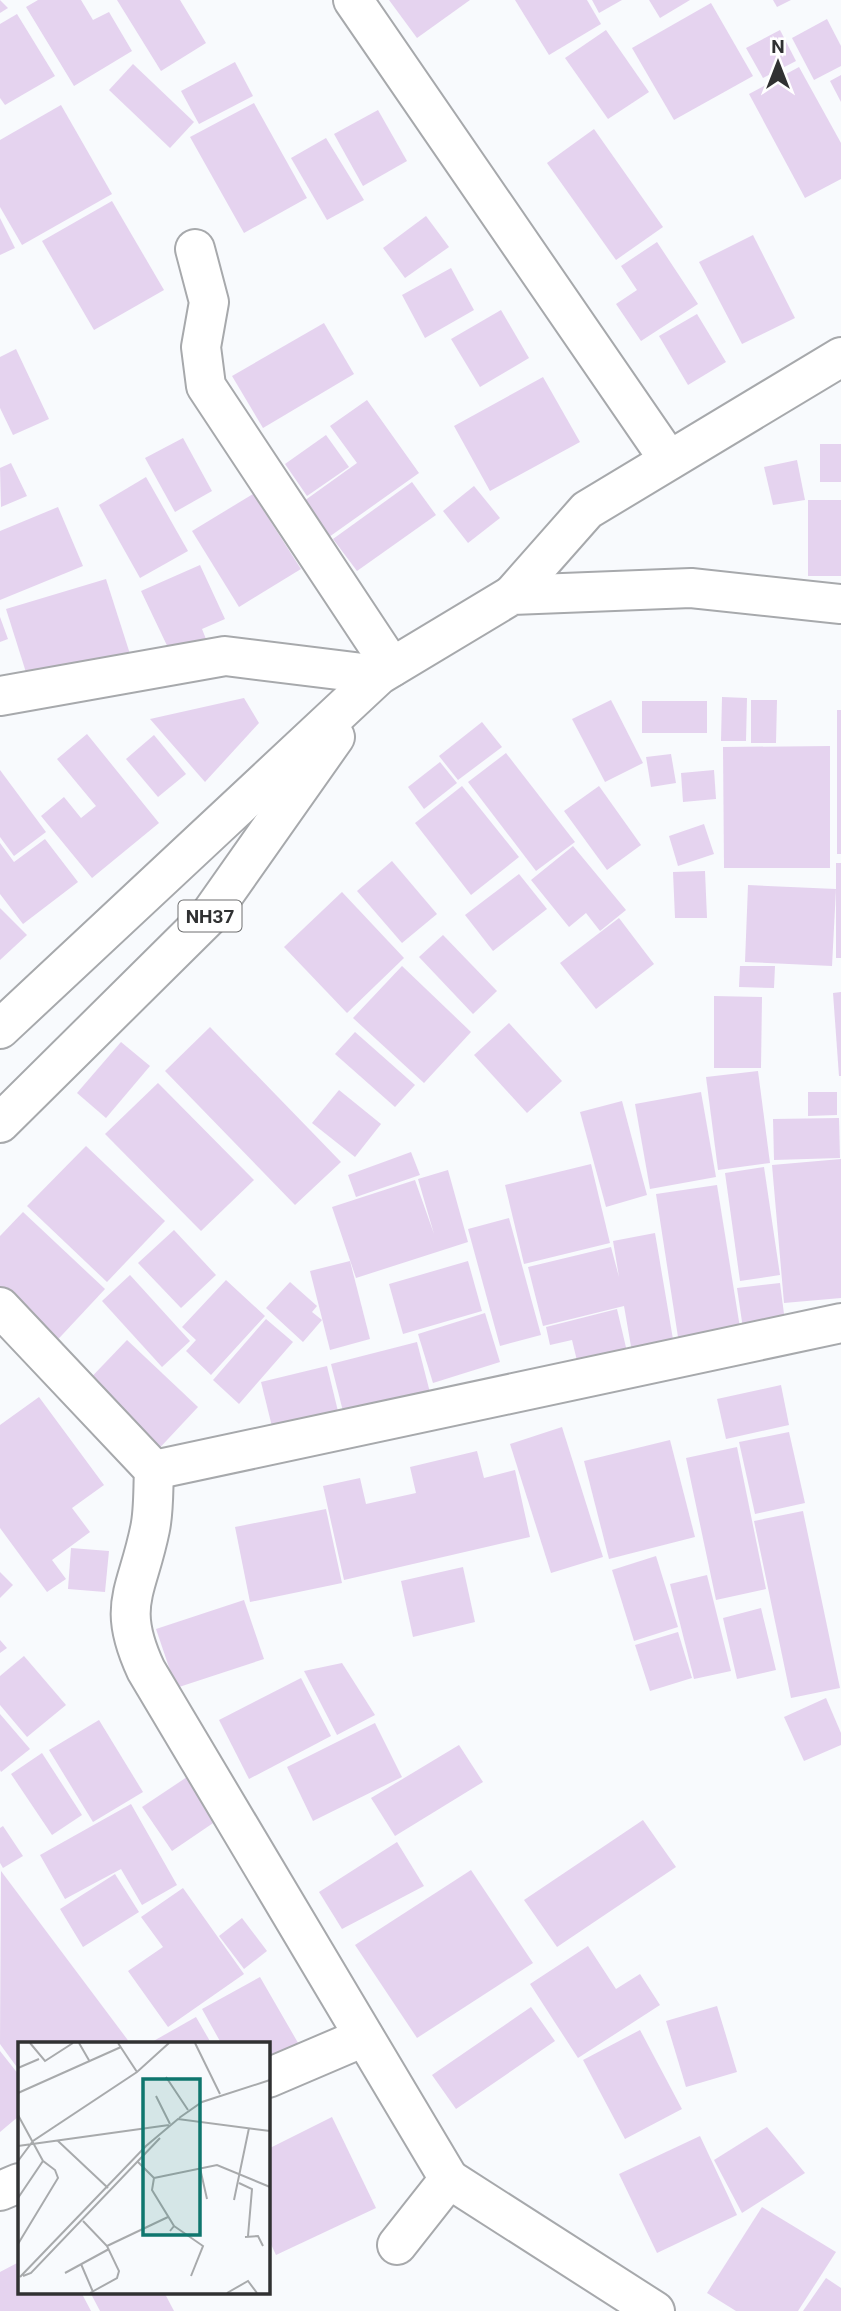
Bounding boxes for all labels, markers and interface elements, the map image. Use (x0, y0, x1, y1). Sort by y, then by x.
north arrow (743, 28, 813, 98)
text: N (771, 35, 785, 58)
road number: NH37 (178, 900, 242, 932)
inset map (18, 2042, 270, 2294)

